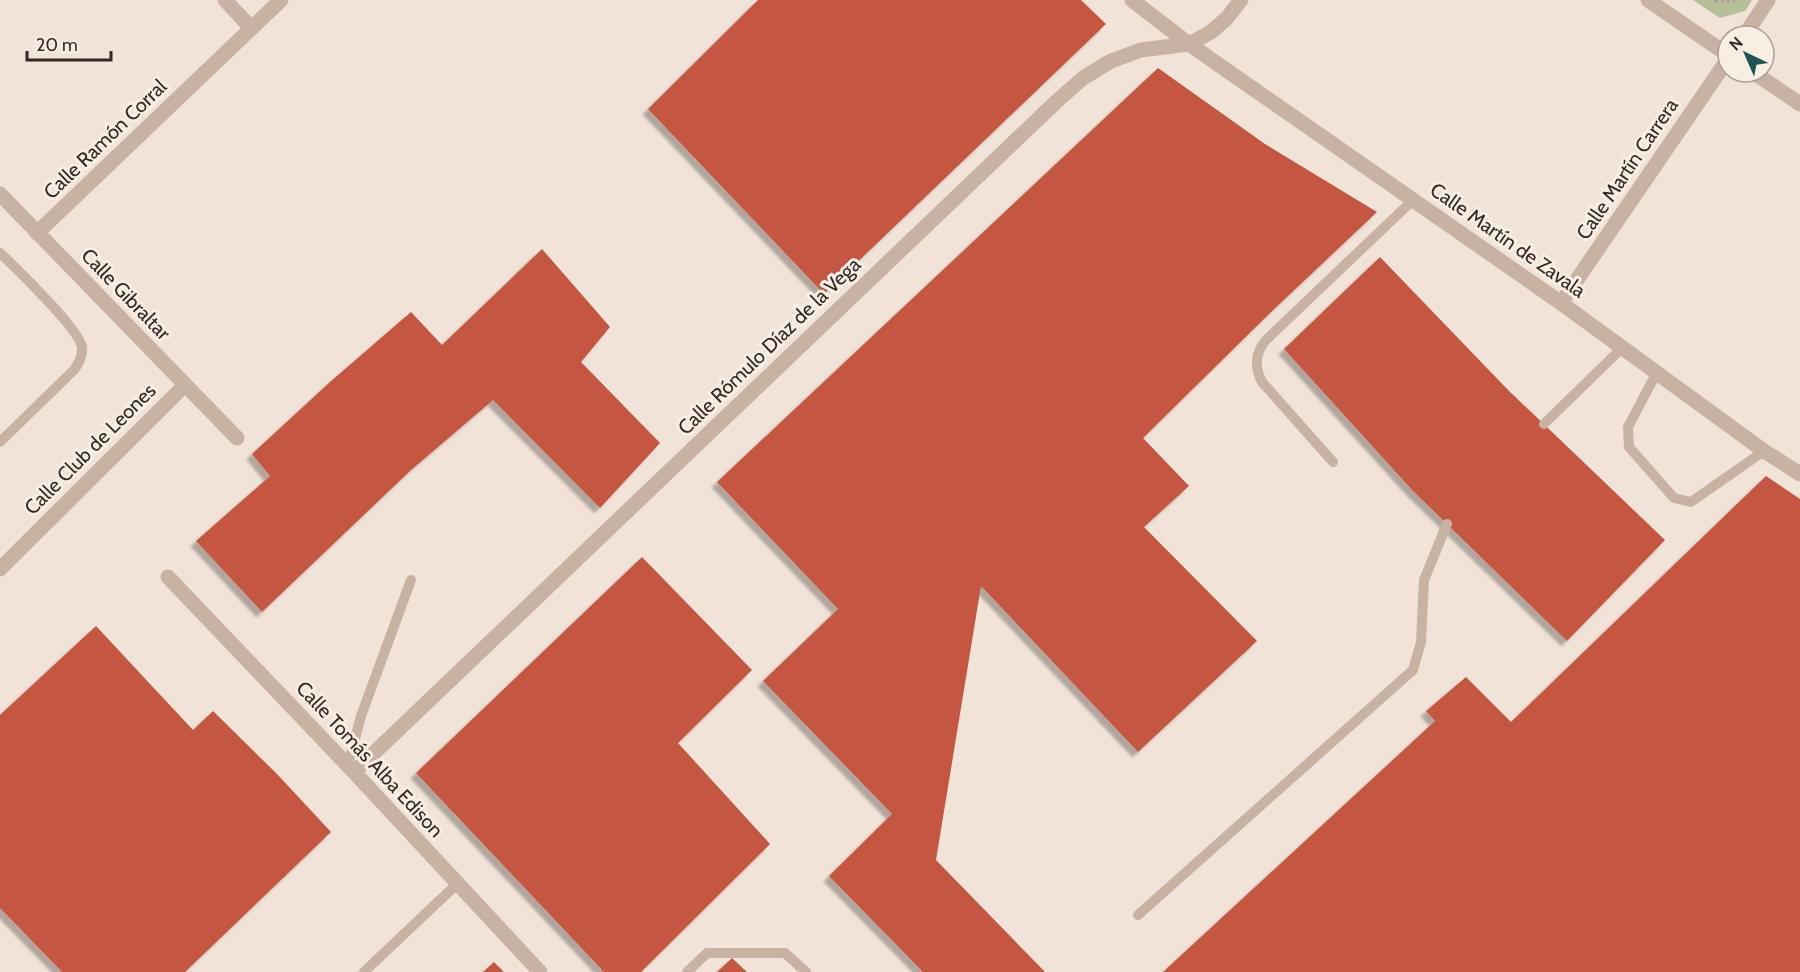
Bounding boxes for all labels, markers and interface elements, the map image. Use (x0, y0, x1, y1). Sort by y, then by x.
scale bar (27, 24, 111, 62)
north arrow (1716, 24, 1776, 84)
text: N (1725, 33, 1747, 54)
text: 20 m (36, 34, 78, 56)
street label: Calle Ramón Corral (39, 74, 172, 204)
street label: Calle Martín Carrera (1571, 94, 1683, 244)
street label: Calle Martín de Zavala (1426, 177, 1591, 303)
street label: Calle Gibraltar (76, 243, 176, 345)
street label: Calle Rómulo Díaz de la Vega (673, 252, 866, 440)
street label: Calle Club de Leones (19, 378, 161, 520)
street label: Calle Tomás Alba Edison (291, 676, 449, 842)

